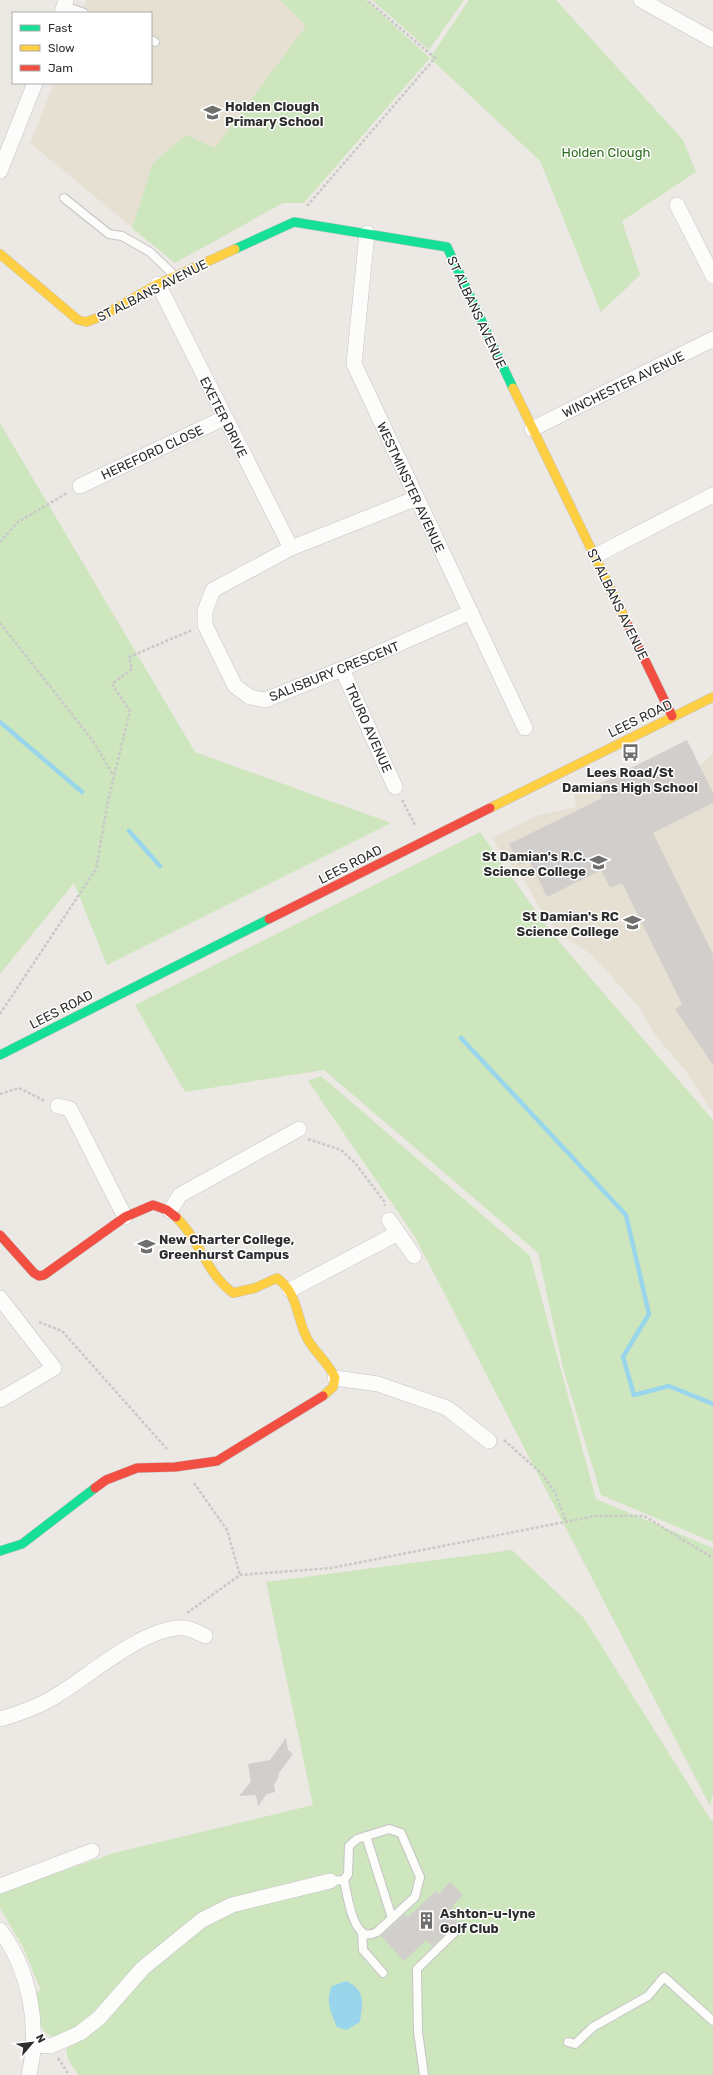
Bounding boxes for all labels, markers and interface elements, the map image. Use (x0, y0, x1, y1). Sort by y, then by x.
legend (12, 12, 152, 84)
text: Fast (48, 21, 72, 35)
text: Slow (48, 41, 75, 55)
text: Jam (48, 61, 73, 75)
place label: Holden Clough Primary School (225, 99, 323, 129)
school or university icon: Holden Clough Primary School (202, 103, 222, 123)
park label: Holden Clough (562, 145, 650, 161)
street label: ST ALBANS AVENUE (444, 254, 509, 371)
street label: ST ALBANS AVENUE (95, 256, 210, 325)
street label: WINCHESTER AVENUE (560, 348, 687, 421)
street label: EXETER DRIVE (197, 374, 250, 460)
street label: WESTMINSTER AVENUE (374, 420, 447, 555)
street label: HEREFORD CLOSE (99, 422, 206, 483)
street label: ST ALBANS AVENUE (584, 546, 651, 662)
street label: SALISBURY CRESCENT (267, 638, 402, 704)
street label: TRURO AVENUE (342, 681, 395, 775)
street label: LEES ROAD (606, 697, 675, 740)
bus stop icon: Lees Road/St Damians High School (620, 743, 640, 763)
place label: Lees Road/St Damians High School (562, 765, 698, 795)
street label: LEES ROAD (316, 842, 384, 887)
place label: St Damian's R.C. Science College (482, 849, 586, 879)
school or university icon: St Damian's R.C. Science College (589, 853, 609, 873)
place label: St Damian's RC Science College (517, 909, 619, 939)
school or university icon: St Damian's RC Science College (622, 913, 642, 933)
street label: LEES ROAD (27, 987, 95, 1032)
place label: New Charter College, Greenhurst Campus (159, 1232, 295, 1262)
school or university icon: New Charter College, Greenhurst Campus (136, 1236, 156, 1256)
place label: Ashton-u-lyne Golf Club (440, 1906, 536, 1936)
building icon: Ashton-u-lyne Golf Club (417, 1910, 437, 1930)
north arrow (12, 2023, 52, 2063)
text: N (33, 2032, 48, 2045)

